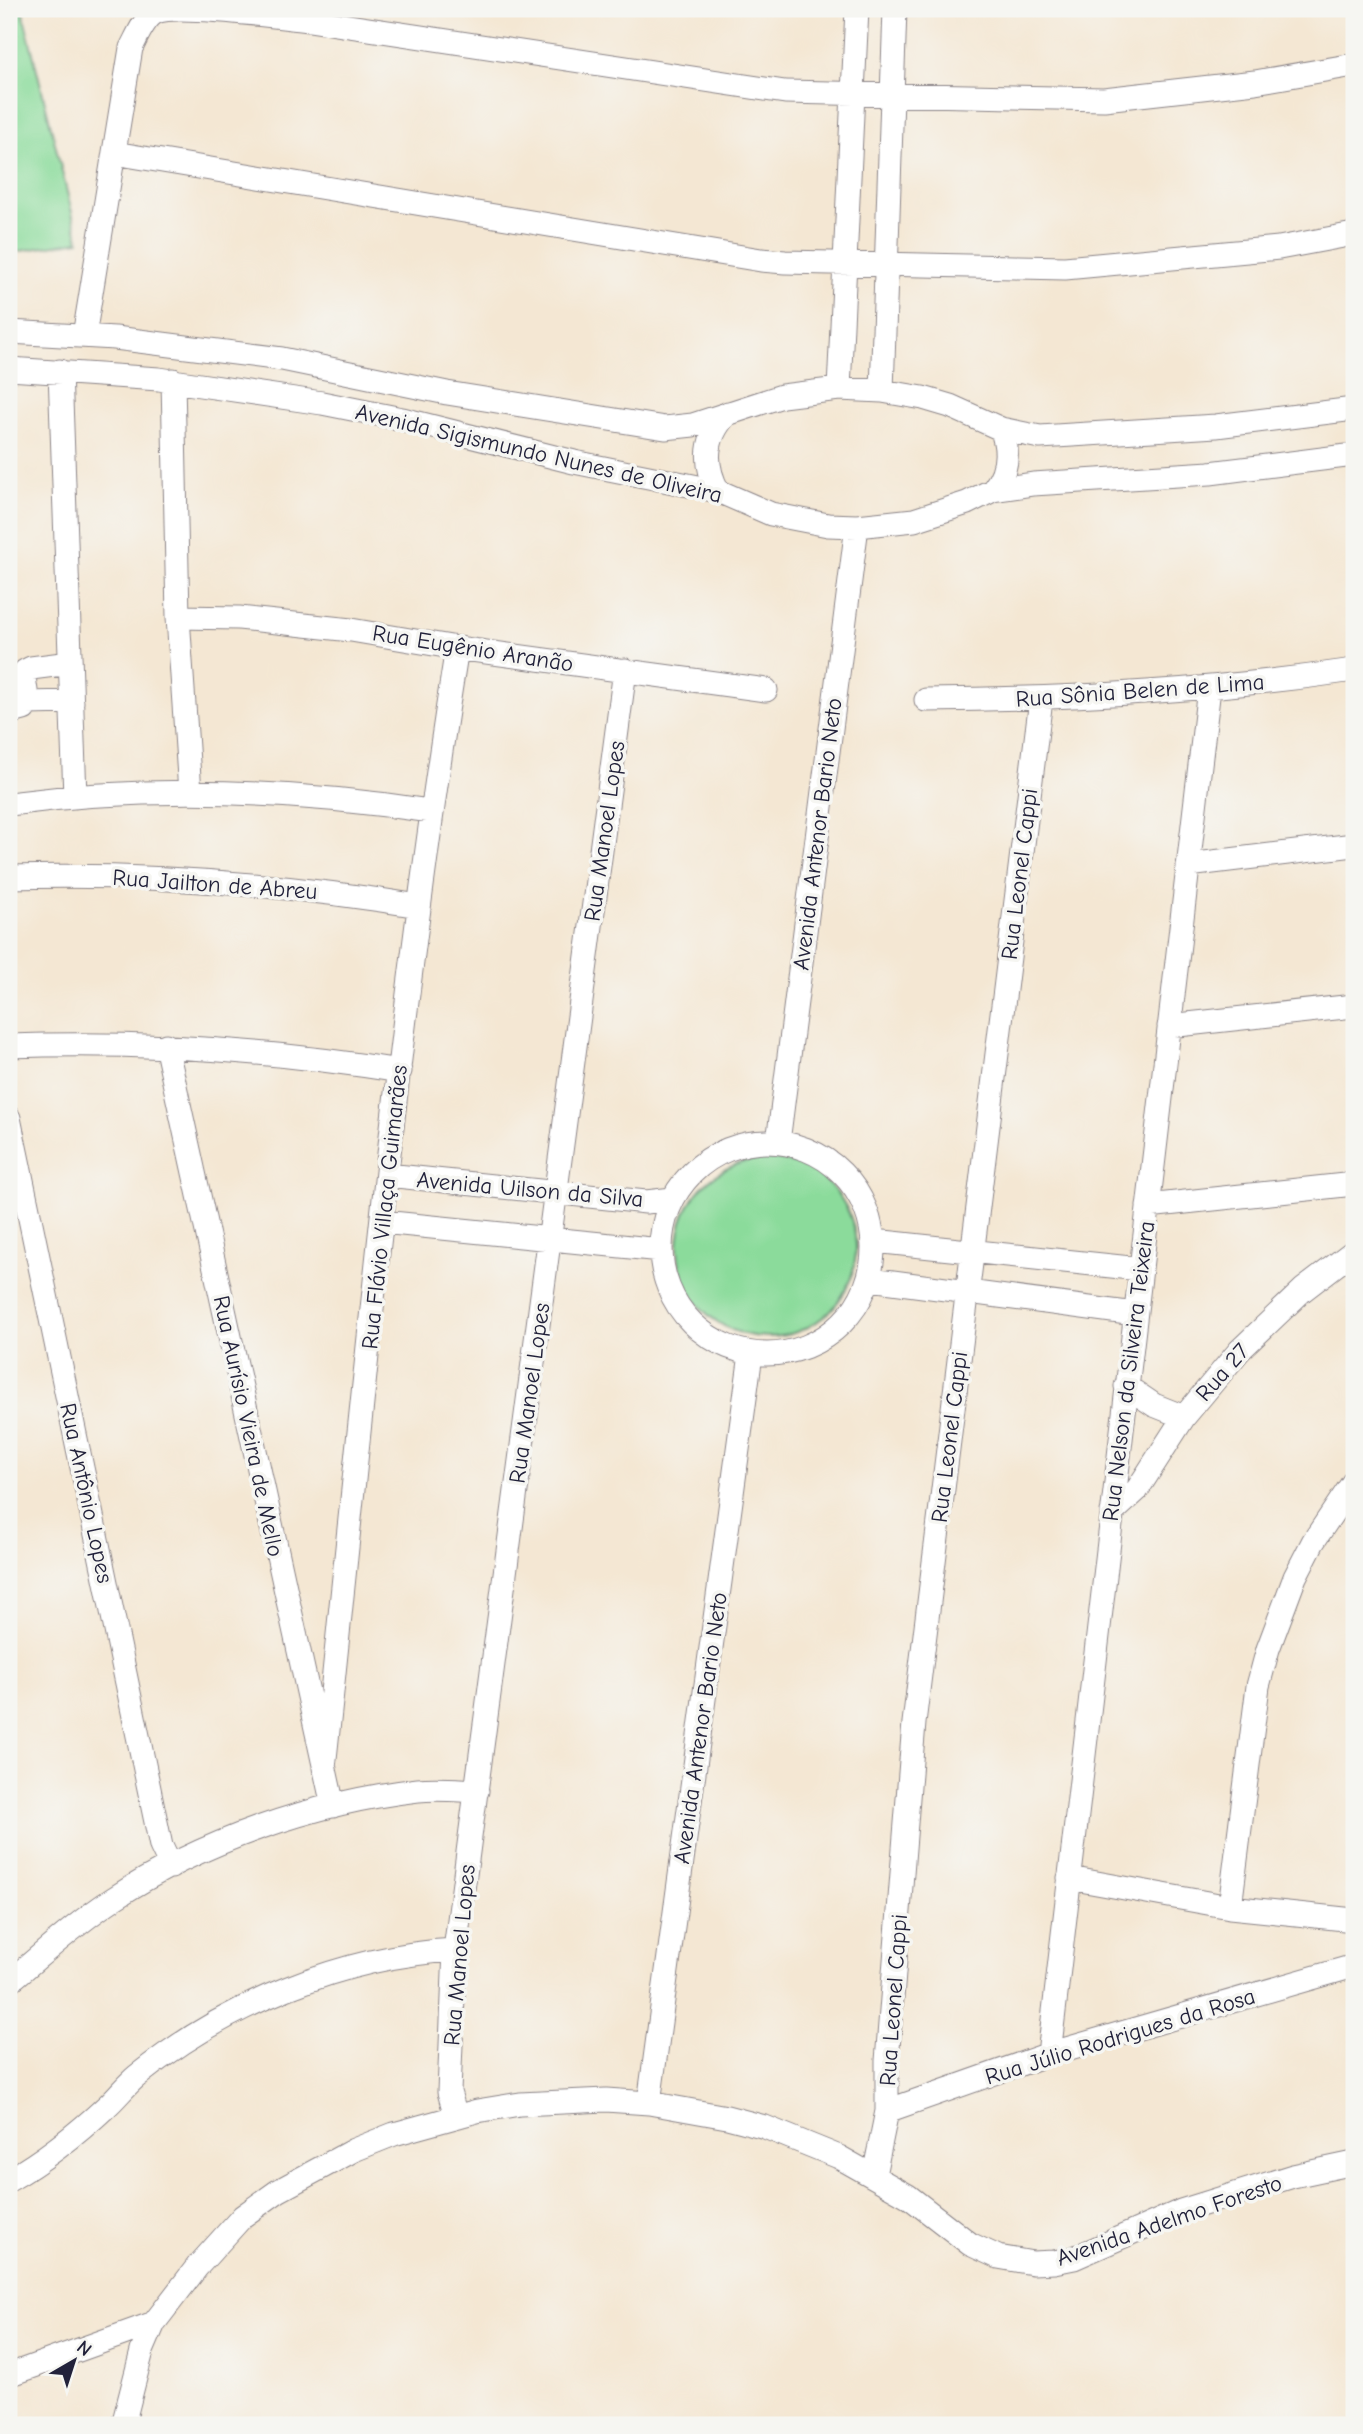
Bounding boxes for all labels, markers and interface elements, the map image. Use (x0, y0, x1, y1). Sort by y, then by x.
street label: Avenida Sigismundo Nunes de Oliveira (353, 398, 725, 509)
street label: Rua Eugênio Aranão (371, 619, 575, 678)
street label: Rua Sônia Belen de Lima (1015, 668, 1265, 713)
street label: Avenida Antenor Bario Neto (787, 696, 848, 972)
street label: Rua Manoel Lopes (578, 739, 631, 923)
street label: Rua Leonel Cappi (996, 787, 1043, 961)
street label: Rua Jailton de Abreu (112, 864, 318, 905)
street label: Rua Flávio Villaça Guimarães (356, 1064, 413, 1351)
street label: Avenida Uilson da Silva (415, 1166, 645, 1213)
street label: Rua Nelson da Silveira Teixeira (1097, 1219, 1160, 1523)
street label: Rua Aurísio Vieira de Mello (208, 1293, 289, 1559)
street label: Rua Manoel Lopes (503, 1301, 556, 1485)
street label: Rua 27 (1190, 1338, 1255, 1407)
street label: Rua Leonel Cappi (926, 1350, 973, 1524)
street label: Rua Antônio Lopes (54, 1401, 119, 1586)
street label: Avenida Antenor Bario Neto (668, 1591, 733, 1866)
street label: Rua Manoel Lopes (438, 1863, 481, 2047)
street label: Rua Leonel Cappi (874, 1913, 913, 2087)
street label: Rua Júlio Rodrigues da Rosa (982, 1983, 1258, 2090)
street label: Avenida Adelmo Foresto (1053, 2169, 1285, 2272)
north arrow (38, 2326, 108, 2396)
text: N (72, 2336, 96, 2361)

